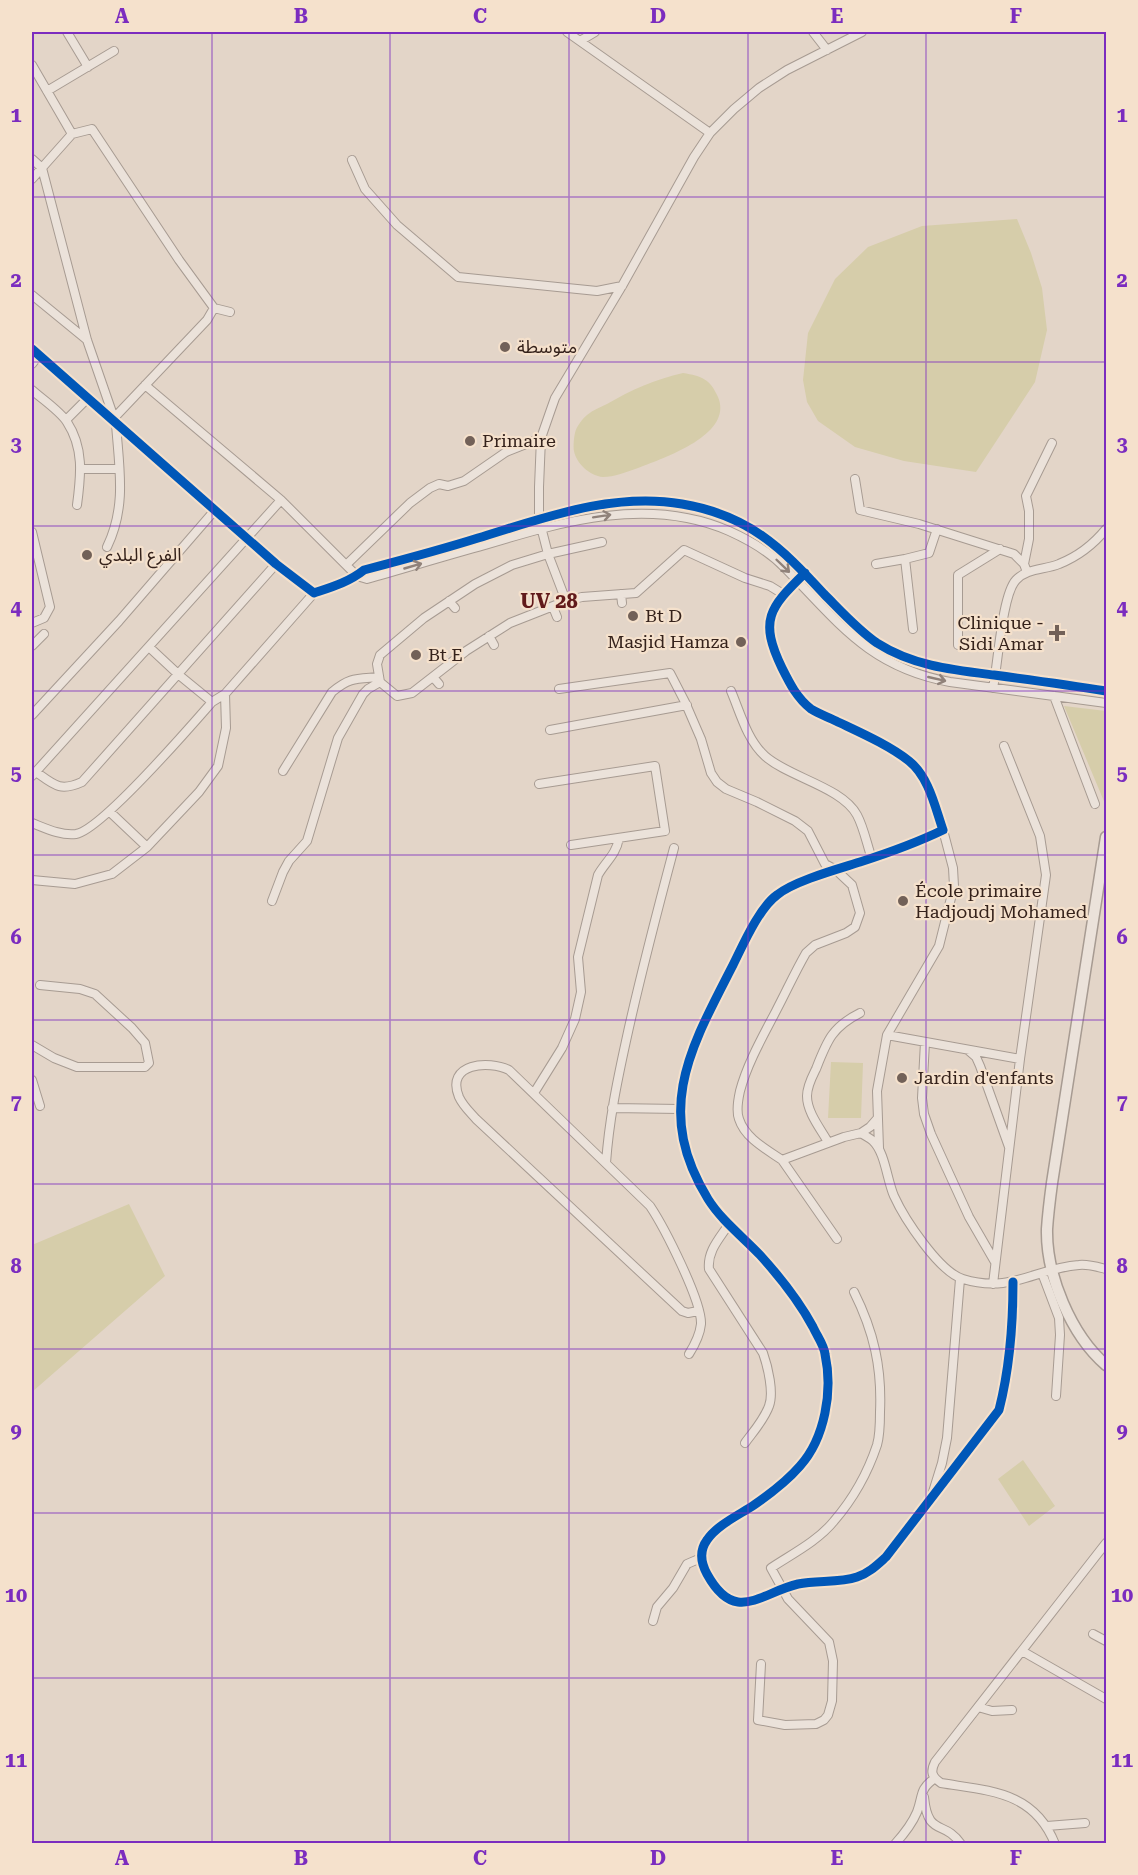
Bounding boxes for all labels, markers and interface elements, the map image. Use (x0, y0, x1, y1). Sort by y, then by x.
text: A (115, 4, 130, 28)
text: B (294, 4, 308, 28)
text: C (473, 4, 487, 28)
text: D (650, 4, 666, 28)
text: E (831, 4, 844, 28)
text: F (1010, 4, 1022, 28)
text: 1 (10, 103, 22, 127)
text: 1 (1116, 103, 1128, 127)
text: 2 (10, 268, 22, 292)
text: 2 (1116, 268, 1128, 292)
place label: متوسطة (517, 336, 577, 358)
marker: متوسطة (498, 340, 512, 354)
place label: Primaire (482, 430, 556, 451)
text: 3 (10, 432, 22, 456)
text: 3 (1116, 432, 1128, 456)
marker: Primaire (463, 434, 477, 448)
one-way arrow (591, 510, 611, 521)
place label: الفرع البلدي (99, 544, 181, 569)
marker: الفرع البلدي (80, 548, 94, 562)
one-way arrow (775, 559, 790, 573)
one-way arrow (403, 560, 422, 571)
district label: UV 28 (520, 589, 578, 613)
text: 4 (10, 596, 22, 620)
text: 4 (1116, 596, 1128, 620)
place label: Bt D (645, 605, 682, 626)
marker: Bt D (626, 609, 640, 623)
place label: Clinique - Sidi Amar (957, 612, 1044, 654)
marker: Clinique - Sidi Amar (1048, 624, 1066, 642)
place label: Masjid Hamza (607, 631, 729, 652)
marker: Masjid Hamza (734, 635, 748, 649)
place label: Bt E (428, 644, 463, 665)
marker: Bt E (409, 648, 423, 662)
one-way arrow (927, 674, 946, 686)
text: 5 (10, 761, 22, 785)
text: 5 (1116, 761, 1128, 785)
place label: École primaire Hadjoudj Mohamed (915, 880, 1088, 922)
marker: École primaire Hadjoudj Mohamed (896, 894, 910, 908)
text: 6 (10, 925, 22, 949)
text: 6 (1116, 925, 1128, 949)
place label: Jardin d'enfants (914, 1067, 1054, 1088)
marker: Jardin d'enfants (895, 1071, 909, 1085)
text: 7 (10, 1090, 22, 1114)
text: 7 (1116, 1090, 1128, 1114)
text: 8 (10, 1254, 22, 1278)
text: 8 (1116, 1254, 1128, 1278)
text: 9 (10, 1419, 22, 1443)
text: 9 (1116, 1419, 1128, 1443)
text: 10 (5, 1583, 27, 1607)
text: 10 (1111, 1583, 1133, 1607)
text: 11 (5, 1748, 27, 1772)
text: 11 (1111, 1748, 1133, 1772)
text: A (115, 1846, 130, 1870)
text: B (294, 1846, 308, 1870)
text: C (473, 1846, 487, 1870)
text: D (650, 1846, 666, 1870)
text: E (831, 1846, 844, 1870)
text: F (1010, 1846, 1022, 1870)

